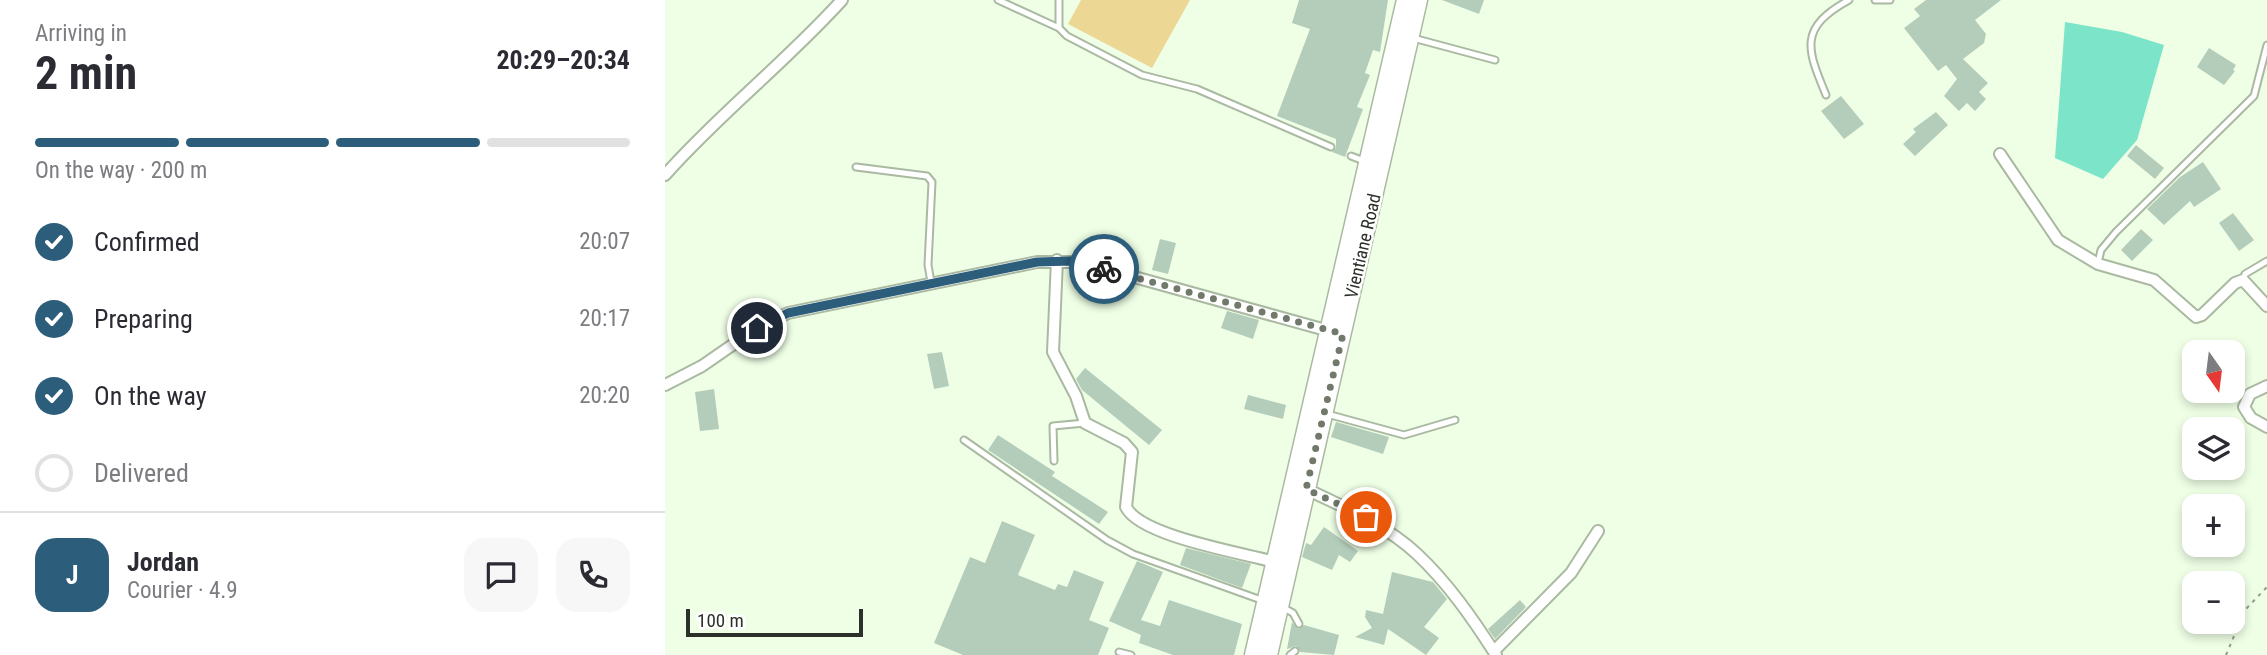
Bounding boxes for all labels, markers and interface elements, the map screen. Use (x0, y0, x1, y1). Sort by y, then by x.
text: Arriving in (35, 20, 127, 47)
text: 20:29–20:34 (496, 45, 630, 75)
text: 2 min (35, 46, 137, 100)
text: On the way · 200 m (35, 157, 207, 184)
street label: Vientiane Road (1340, 191, 1385, 300)
icon: check (35, 223, 73, 261)
text: Confirmed (94, 227, 200, 257)
text: 20:07 (579, 228, 630, 255)
courier (1069, 234, 1139, 304)
icon: bike (1085, 250, 1123, 288)
pin (727, 298, 787, 358)
icon: check (35, 300, 73, 338)
text: Preparing (94, 304, 193, 334)
text: 20:17 (579, 305, 630, 332)
icon: home (738, 309, 776, 347)
north arrow (2182, 340, 2245, 402)
map controls (2182, 340, 2245, 634)
icon: check (35, 377, 73, 415)
text: On the way (94, 381, 207, 411)
text: 20:20 (579, 382, 630, 409)
button: layers (2182, 417, 2245, 480)
text: Delivered (94, 458, 189, 488)
pin (1336, 487, 1396, 547)
button: + (2182, 494, 2245, 557)
icon: bag (1347, 498, 1385, 536)
button: chat (464, 538, 538, 612)
button: phone (556, 538, 630, 612)
text: Jordan (127, 547, 199, 577)
text: J (66, 560, 78, 590)
button: − (2182, 571, 2245, 634)
text: Courier · 4.9 (127, 577, 238, 604)
scale bar (686, 606, 863, 638)
text: 100 m (697, 609, 744, 632)

